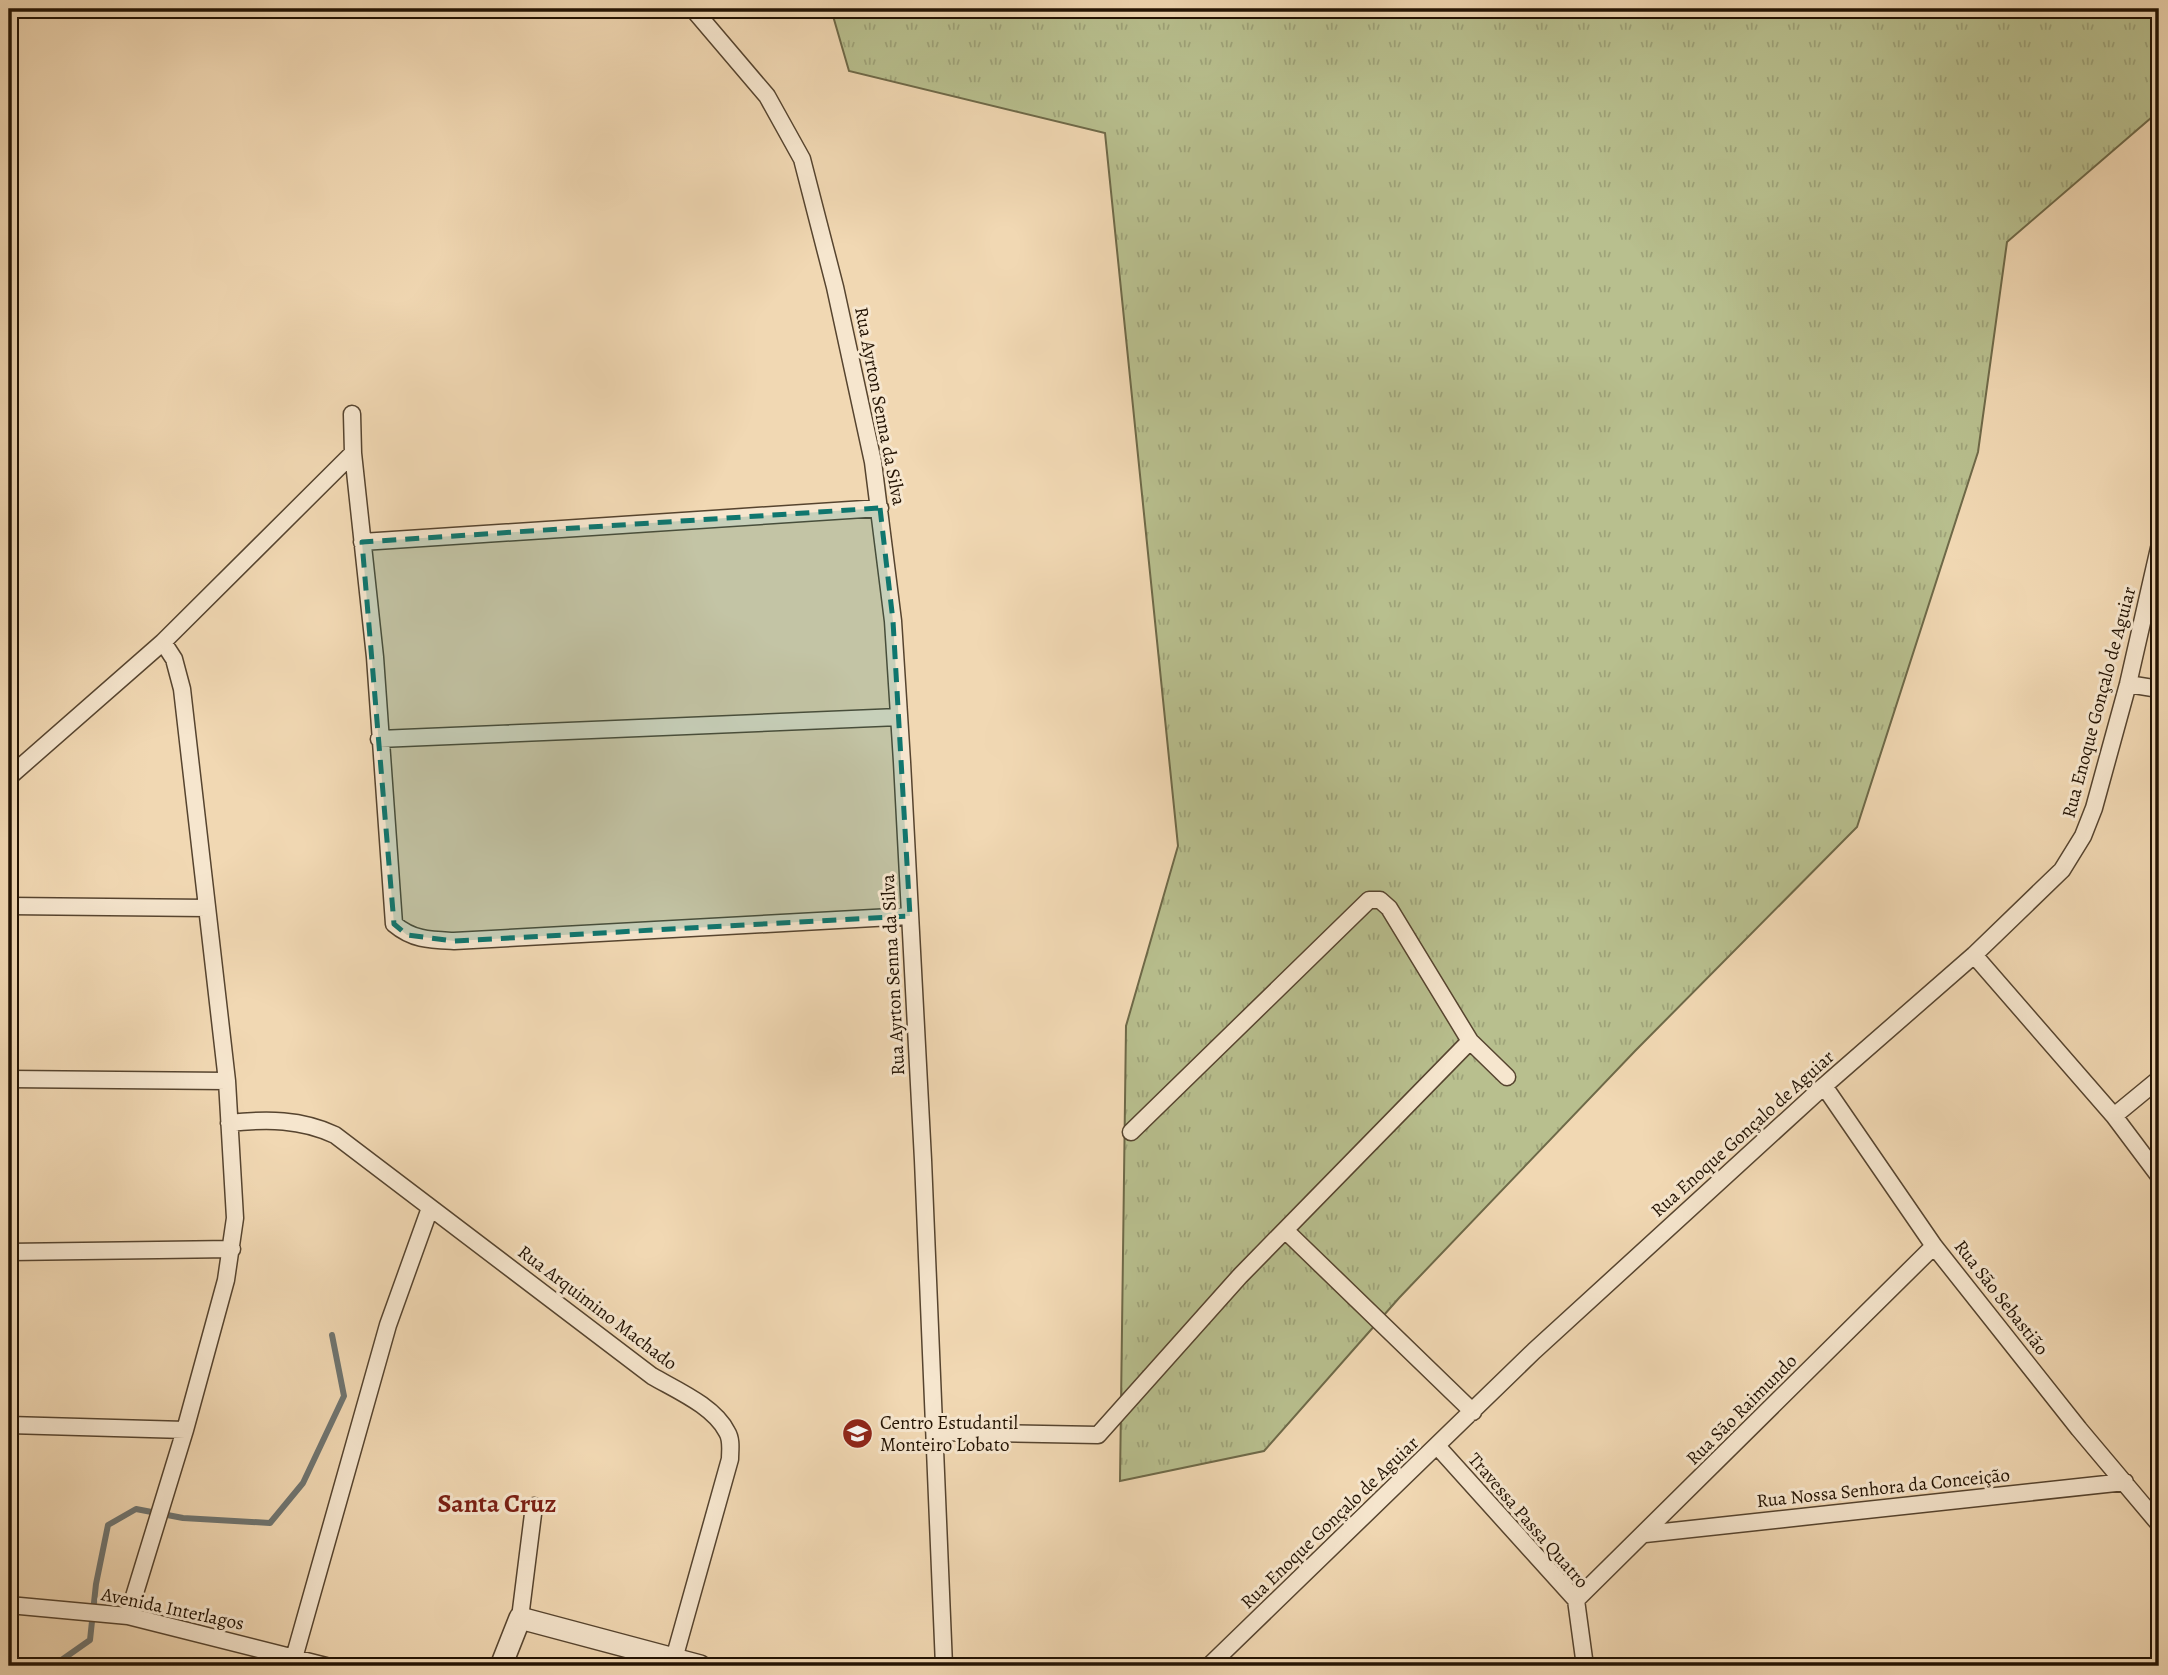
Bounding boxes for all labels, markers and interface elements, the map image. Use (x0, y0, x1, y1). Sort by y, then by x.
street label: Rua Ayrton Senna da Silva (848, 305, 912, 508)
street label: Rua Enoque Gonçalo de Aguiar (2056, 584, 2142, 821)
street label: Rua Ayrton Senna da Silva (875, 873, 911, 1076)
street label: Rua Enoque Gonçalo de Aguiar (1645, 1044, 1840, 1223)
street label: Rua São Sebastião (1948, 1234, 2055, 1361)
street label: Rua Arquimino Machado (512, 1239, 682, 1376)
street label: Rua São Raimundo (1680, 1348, 1803, 1471)
place label: Centro Estudantil Monteiro Lobato (880, 1410, 1019, 1458)
school or university icon: Centro Estudantil Monteiro Lobato (840, 1416, 874, 1450)
street label: Rua Enoque Gonçalo de Aguiar (1235, 1431, 1424, 1615)
street label: Travessa Passa Quatro (1462, 1447, 1594, 1594)
street label: Rua Nossa Senhora da Conceição (1755, 1462, 2011, 1514)
district label: Santa Cruz (438, 1486, 557, 1521)
street label: Avenida Interlagos (98, 1581, 247, 1637)

